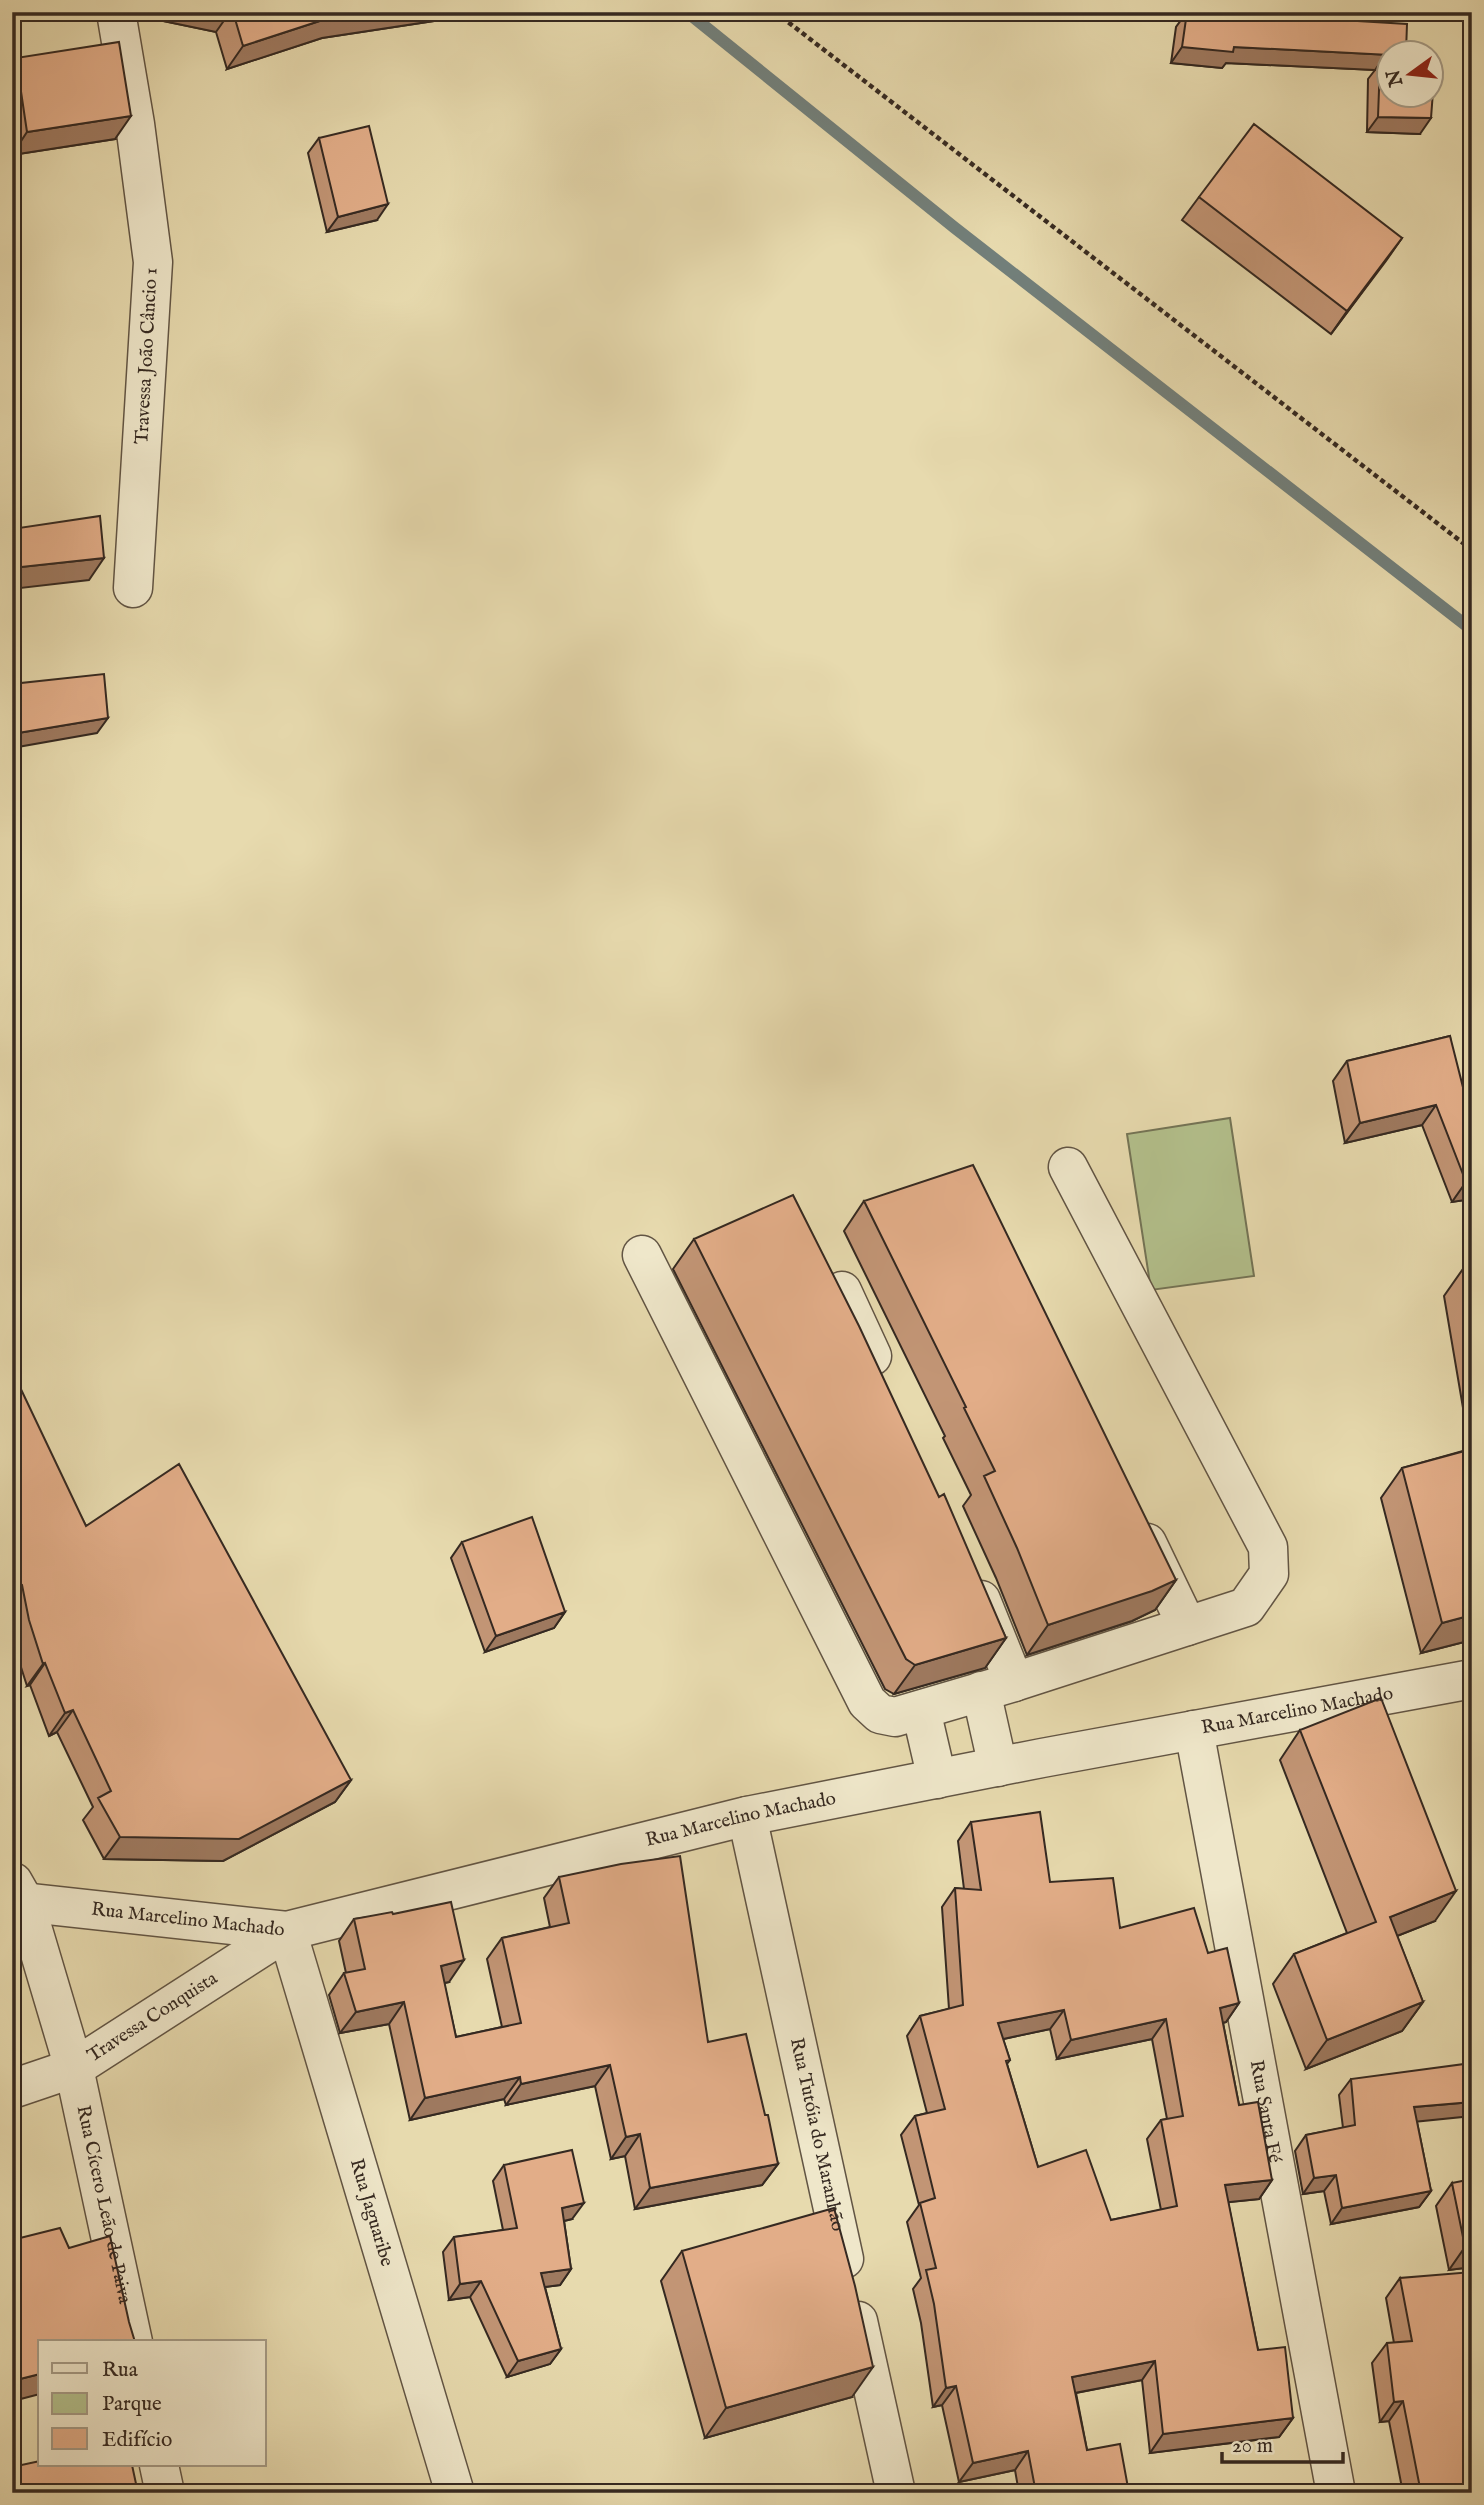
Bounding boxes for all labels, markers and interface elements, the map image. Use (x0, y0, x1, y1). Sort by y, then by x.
north arrow (1376, 38, 1446, 108)
text: N (1382, 66, 1409, 90)
street label: Travessa João Câncio 1 (130, 267, 164, 445)
street label: Rua Marcelino Machado (1200, 1682, 1395, 1740)
street label: Rua Marcelino Machado (643, 1787, 838, 1853)
street label: Rua Marcelino Machado (90, 1898, 286, 1943)
street label: Travessa Conquista (83, 1966, 223, 2068)
street label: Rua Tutóia do Maranhão (784, 2036, 850, 2233)
street label: Rua Santa Fé (1244, 2058, 1286, 2165)
street label: Rua Cícero Leão de Paiva (70, 2103, 137, 2307)
street label: Rua Jaguaribe (344, 2156, 399, 2270)
legend (38, 2340, 266, 2466)
text: Rua (102, 2357, 139, 2384)
text: Parque (102, 2391, 162, 2418)
scale bar (1222, 2421, 1342, 2465)
text: Edifício (102, 2427, 172, 2454)
text: 20 m (1232, 2433, 1273, 2460)

